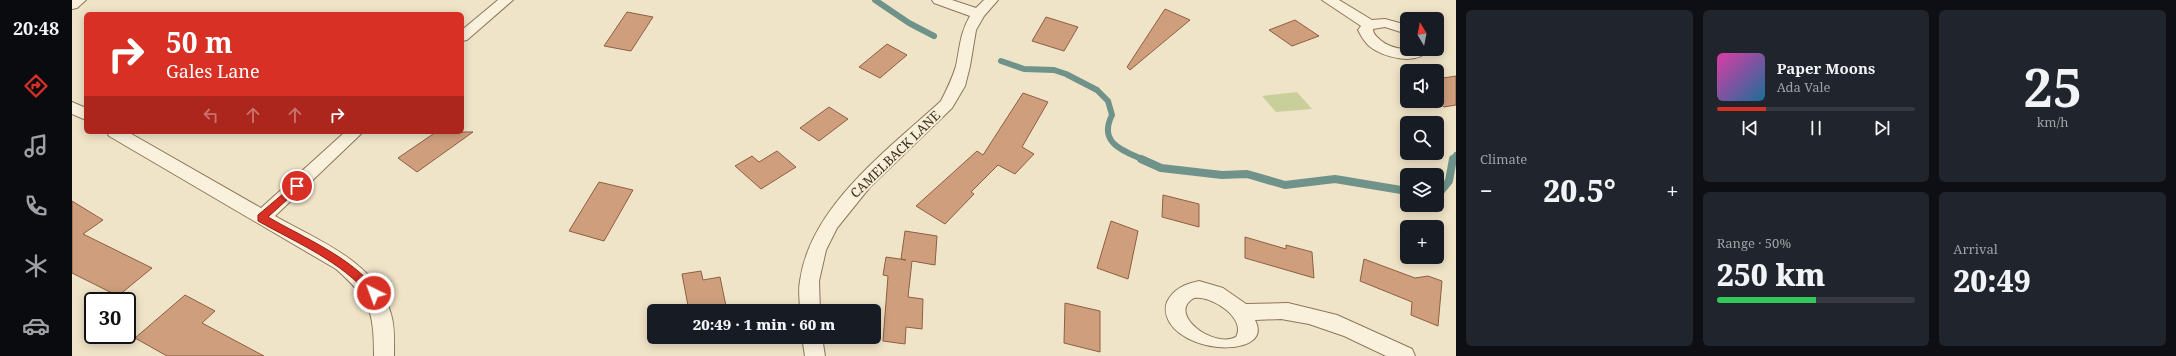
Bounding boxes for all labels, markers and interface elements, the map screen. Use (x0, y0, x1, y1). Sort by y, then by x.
north arrow (1400, 12, 1444, 56)
map controls (1400, 12, 1444, 264)
text: 20:48 (13, 16, 59, 40)
text: 50 m (166, 23, 233, 61)
icon: right (100, 28, 152, 80)
text: 25 (2023, 51, 2082, 122)
text: Paper Moons (1777, 58, 1875, 78)
text: Gales Lane (166, 59, 260, 83)
button: sound (1400, 64, 1444, 108)
icon: directions (22, 72, 50, 100)
text: Ada Vale (1777, 78, 1831, 96)
icon: left (200, 104, 222, 126)
icon: ahead (242, 104, 264, 126)
icon: ahead (284, 104, 306, 126)
icon: right (326, 104, 348, 126)
street label: CAMELBACK LANE (846, 106, 944, 202)
text: km/h (2037, 113, 2069, 131)
button: search (1400, 116, 1444, 160)
icon: previous (1739, 117, 1761, 139)
icon: pause (1805, 117, 1827, 139)
icon: next (1871, 117, 1893, 139)
icon: music (22, 132, 50, 160)
text: Climate (1480, 150, 1527, 168)
button: layers (1400, 168, 1444, 212)
pin (280, 169, 314, 203)
text: 20.5° (1543, 170, 1616, 211)
icon: arrive (286, 175, 308, 197)
text: − (1480, 175, 1493, 205)
text: + (1666, 175, 1679, 205)
icon: phone (22, 192, 50, 220)
button: + (1400, 220, 1444, 264)
text: Range · 50% (1717, 234, 1791, 252)
text: Arrival (1953, 240, 1998, 258)
icon: climate (22, 252, 50, 280)
text: 250 km (1717, 254, 1825, 295)
text: 20:49 (1953, 260, 2031, 301)
position arrow (353, 272, 395, 314)
speed limit sign: 30 (84, 292, 136, 344)
icon: car (22, 312, 50, 340)
text: 20:49 · 1 min · 60 m (693, 314, 835, 334)

